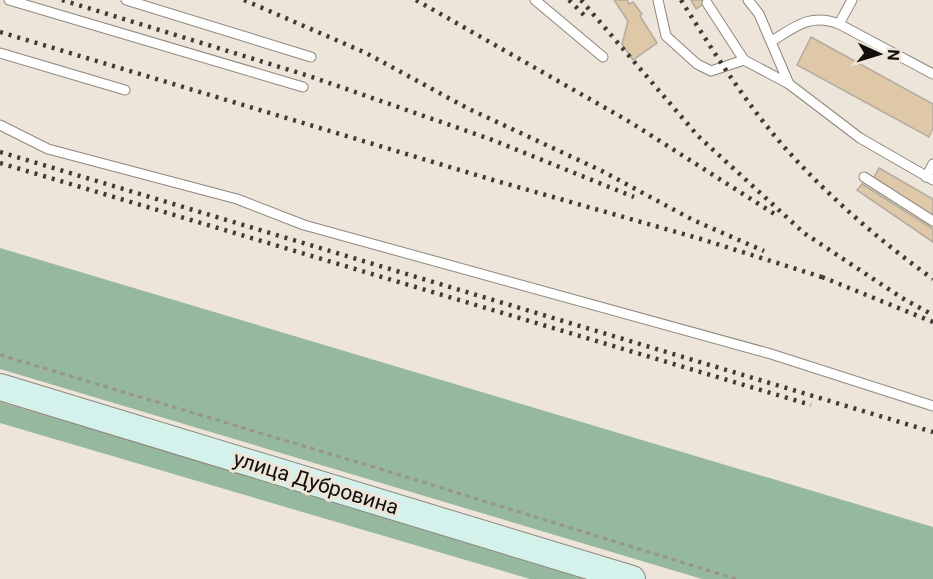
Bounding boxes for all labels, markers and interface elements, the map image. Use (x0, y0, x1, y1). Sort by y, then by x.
north arrow (849, 24, 909, 84)
text: N (884, 49, 903, 61)
street label: улица Дубровина (231, 446, 401, 520)

